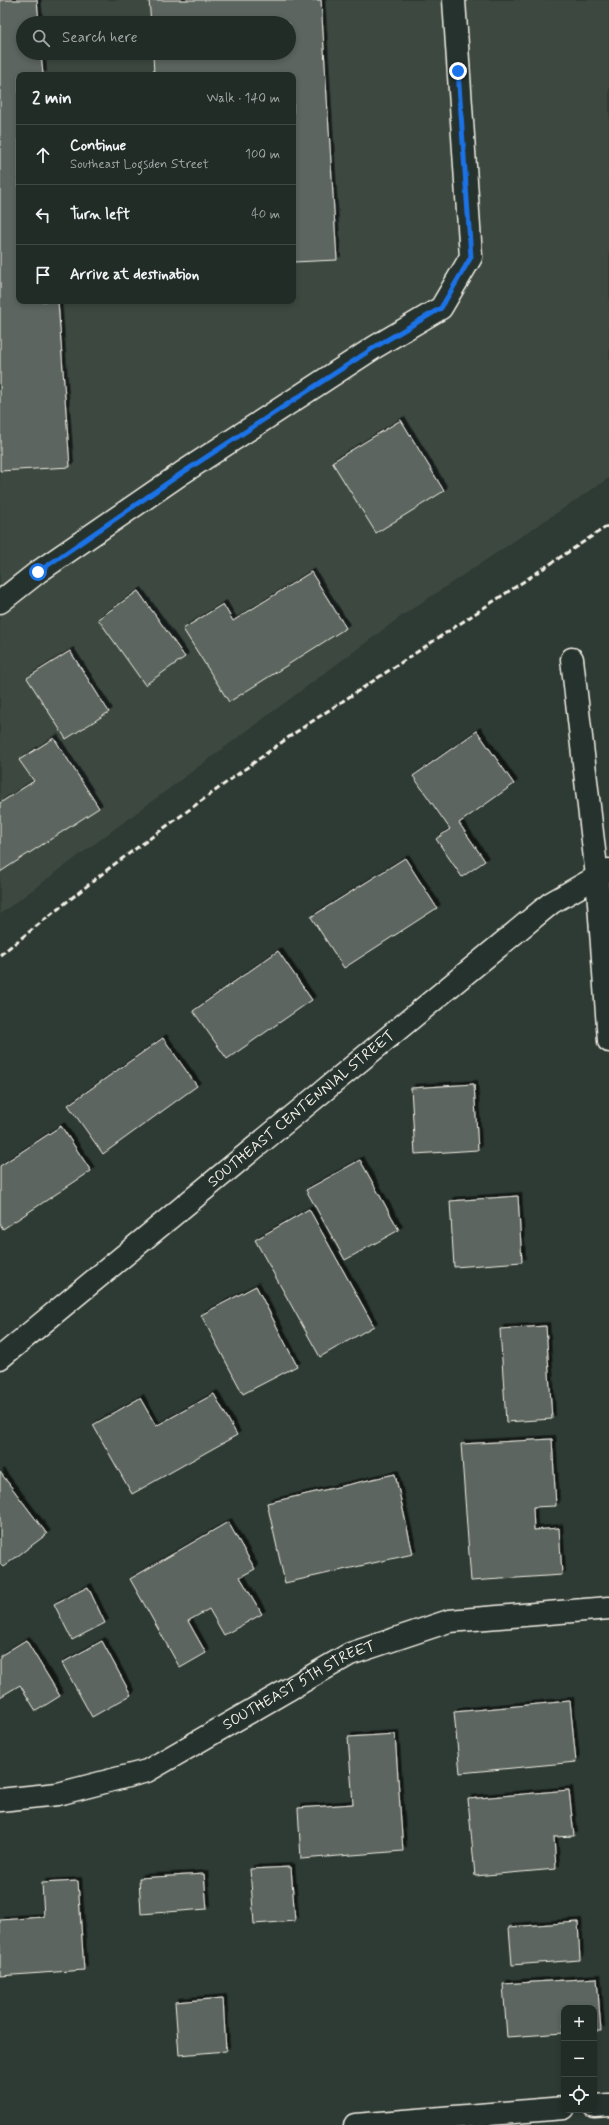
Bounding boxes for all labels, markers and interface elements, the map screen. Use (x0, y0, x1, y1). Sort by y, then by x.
search box (16, 16, 296, 60)
icon: search (30, 27, 52, 49)
text: Search here (62, 28, 138, 48)
route end (449, 62, 467, 80)
text: 2 min (32, 87, 72, 109)
text: Walk · 140 m (207, 90, 280, 107)
text: Continue (70, 136, 126, 156)
icon: ahead (32, 144, 54, 166)
text: 100 m (245, 146, 280, 163)
text: Southeast Logsden Street (70, 156, 209, 173)
icon: left (32, 204, 54, 226)
text: Turn left (70, 205, 130, 225)
text: 40 m (251, 206, 280, 223)
icon: arrive (32, 264, 54, 286)
text: Arrive at destination (70, 265, 199, 285)
route start (29, 563, 47, 581)
street label: SOUTHEAST CENTENNIAL STREET (204, 1026, 399, 1192)
street label: SOUTHEAST 5TH STREET (219, 1636, 378, 1735)
map controls (561, 2005, 597, 2113)
button: + (561, 2005, 597, 2041)
button: − (561, 2041, 597, 2077)
button: locate (561, 2077, 597, 2113)

